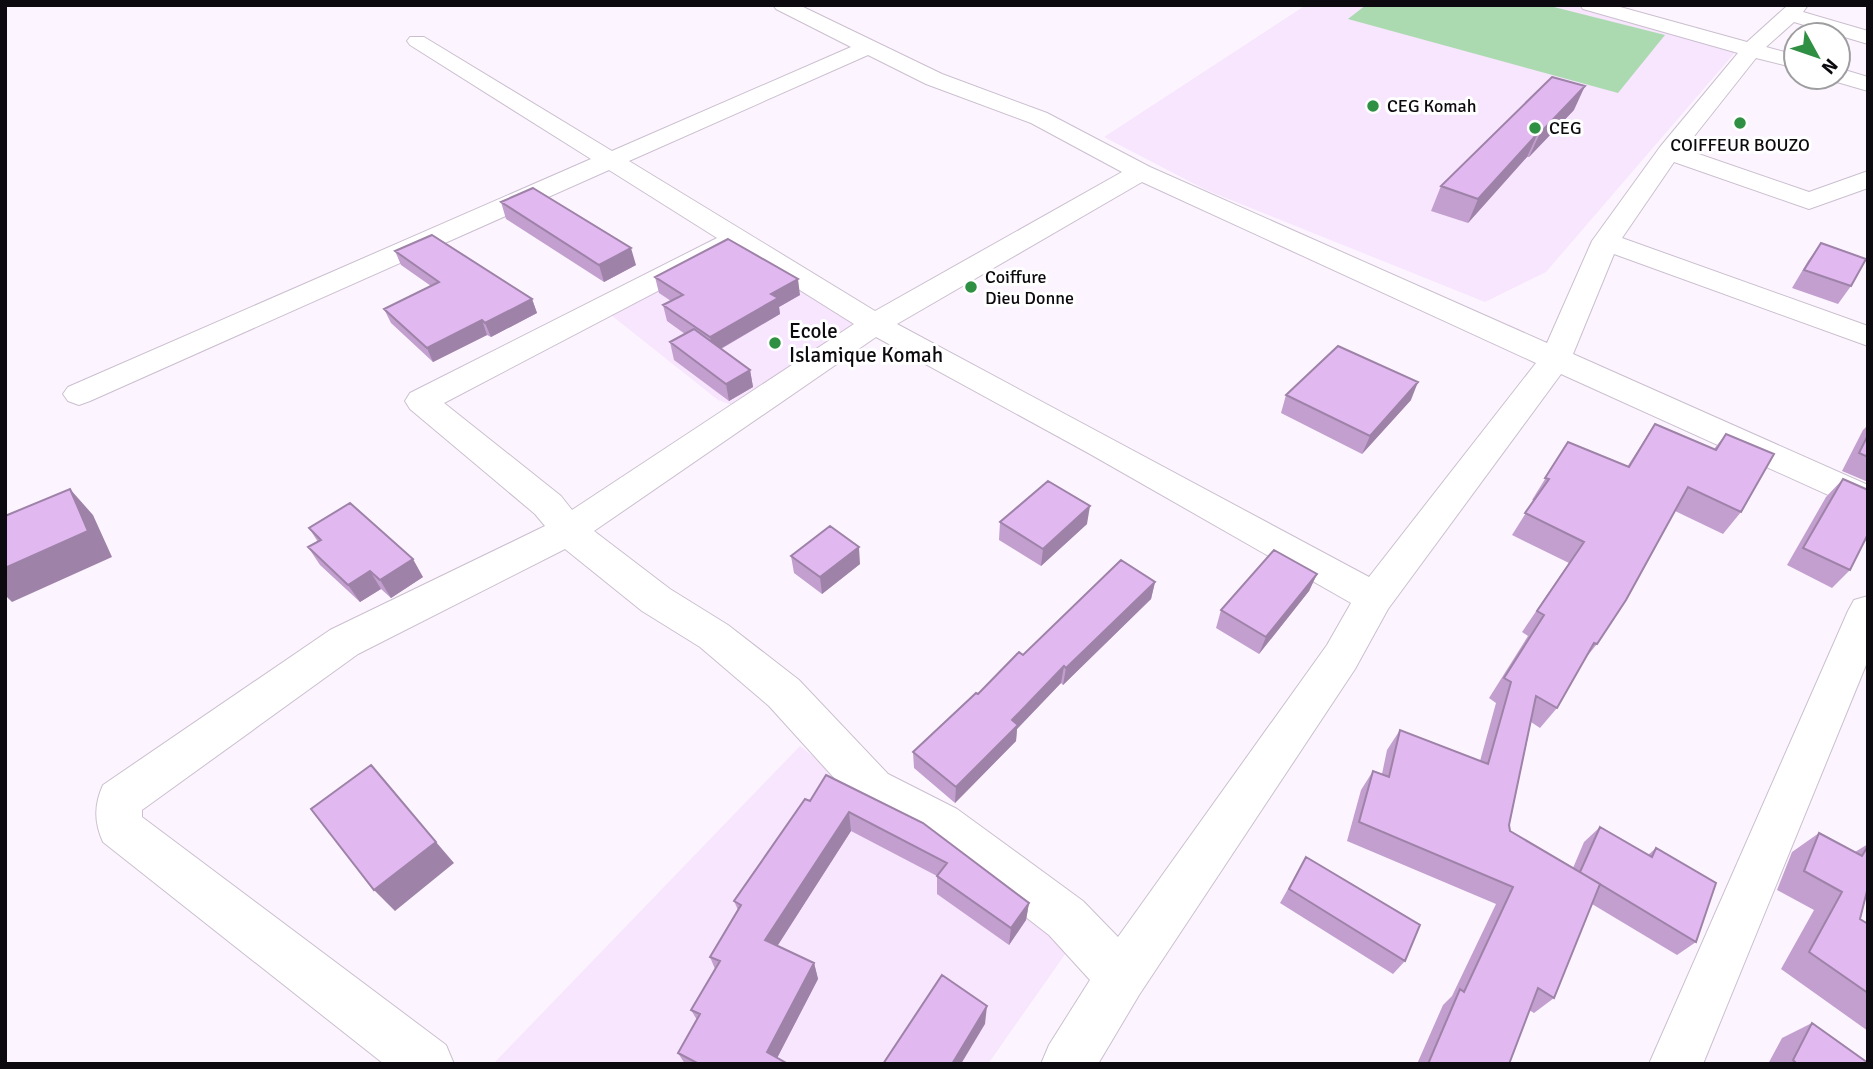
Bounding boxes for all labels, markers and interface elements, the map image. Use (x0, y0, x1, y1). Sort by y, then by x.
north arrow (1782, 21, 1852, 91)
text: N (1816, 54, 1843, 79)
place label: CEG Komah (1387, 95, 1477, 117)
marker: CEG Komah (1365, 98, 1381, 114)
marker: COIFFEUR BOUZO (1732, 115, 1748, 131)
place label: CEG (1549, 117, 1582, 139)
marker: CEG (1527, 120, 1543, 136)
place label: COIFFEUR BOUZO (1670, 134, 1810, 156)
place label: Coiffure Dieu Donne (985, 266, 1074, 309)
marker: Coiffure Dieu Donne (963, 279, 979, 295)
place label: Ecole Islamique Komah (789, 318, 943, 368)
marker: Ecole Islamique Komah (767, 335, 783, 351)

